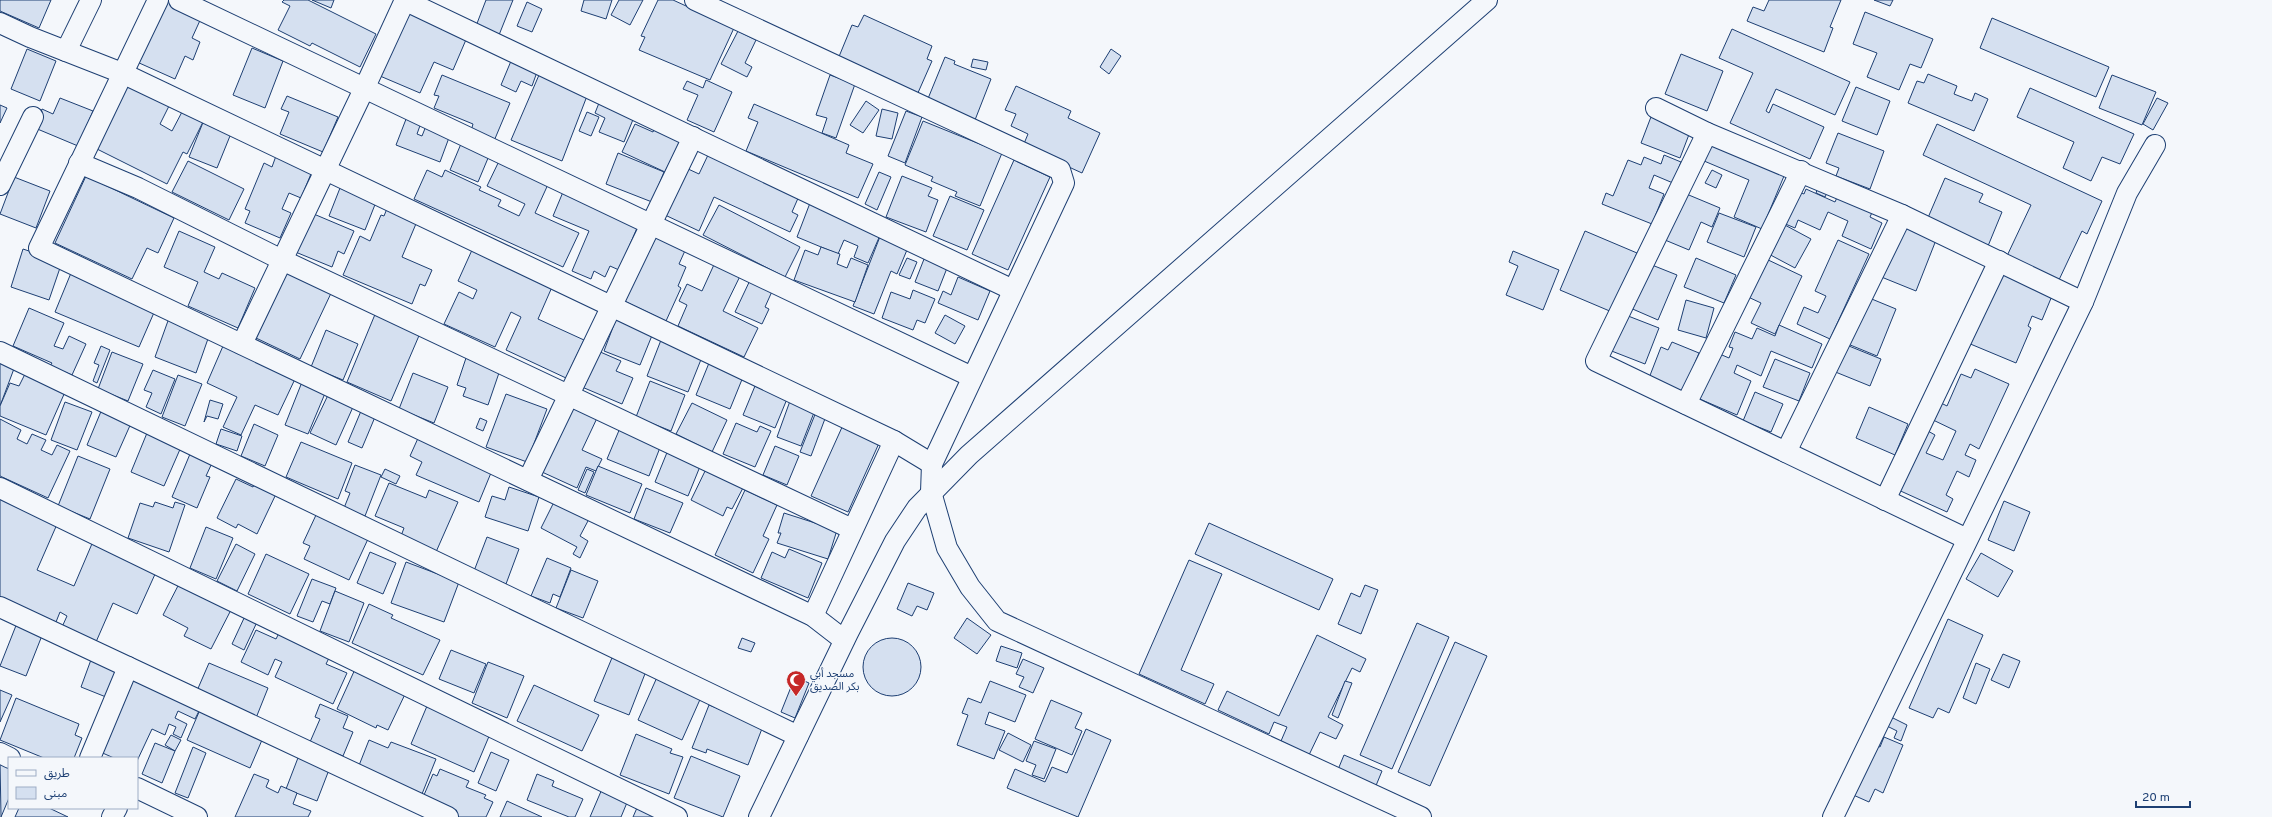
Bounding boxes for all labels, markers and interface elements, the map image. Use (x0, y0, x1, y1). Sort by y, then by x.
place label: مسجد أبي بكر الصديق (810, 667, 859, 694)
mosque icon: مسجد أبي بكر الصديق (785, 669, 807, 697)
legend (8, 757, 138, 809)
text: طريق (44, 766, 70, 782)
scale bar (2136, 783, 2190, 809)
text: مبنى (44, 786, 67, 802)
text: 20 m (2142, 790, 2170, 806)

